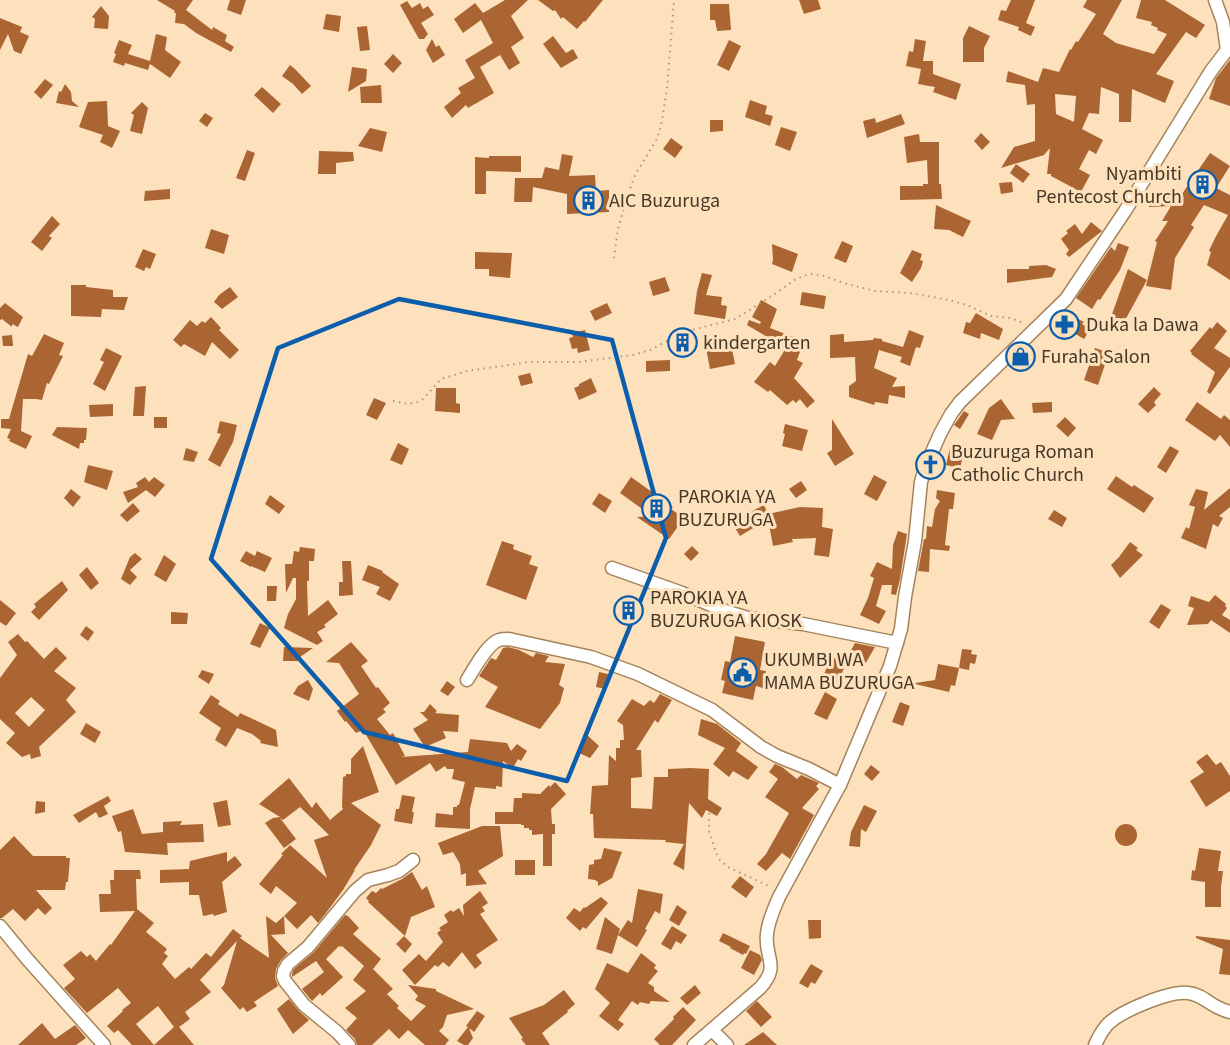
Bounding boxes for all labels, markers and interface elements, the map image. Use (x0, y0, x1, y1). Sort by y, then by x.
place label: Nyambiti Pentecost Church (1036, 160, 1182, 211)
building icon: Nyambiti Pentecost Church (1187, 169, 1219, 201)
building icon: AIC Buzuruga (572, 185, 604, 217)
place label: AIC Buzuruga (609, 187, 720, 215)
pharmacy icon: Duka la Dawa (1049, 309, 1081, 341)
place label: Duka la Dawa (1086, 311, 1199, 339)
building icon: kindergarten (666, 327, 698, 359)
place label: kindergarten (703, 329, 811, 357)
shop icon: Furaha Salon (1004, 341, 1036, 373)
place label: Furaha Salon (1041, 343, 1151, 371)
place label: Buzuruga Roman Catholic Church (951, 438, 1094, 489)
church icon: Buzuruga Roman Catholic Church (914, 448, 946, 480)
place label: PAROKIA YA BUZURUGA (678, 483, 776, 534)
building icon: PAROKIA YA BUZURUGA (641, 493, 673, 525)
place label: PAROKIA YA BUZURUGA KIOSK (650, 584, 802, 635)
building icon: PAROKIA YA BUZURUGA KIOSK (613, 594, 645, 626)
place label: UKUMBI WA MAMA BUZURUGA (764, 646, 914, 697)
public building icon: UKUMBI WA MAMA BUZURUGA (727, 656, 759, 688)

